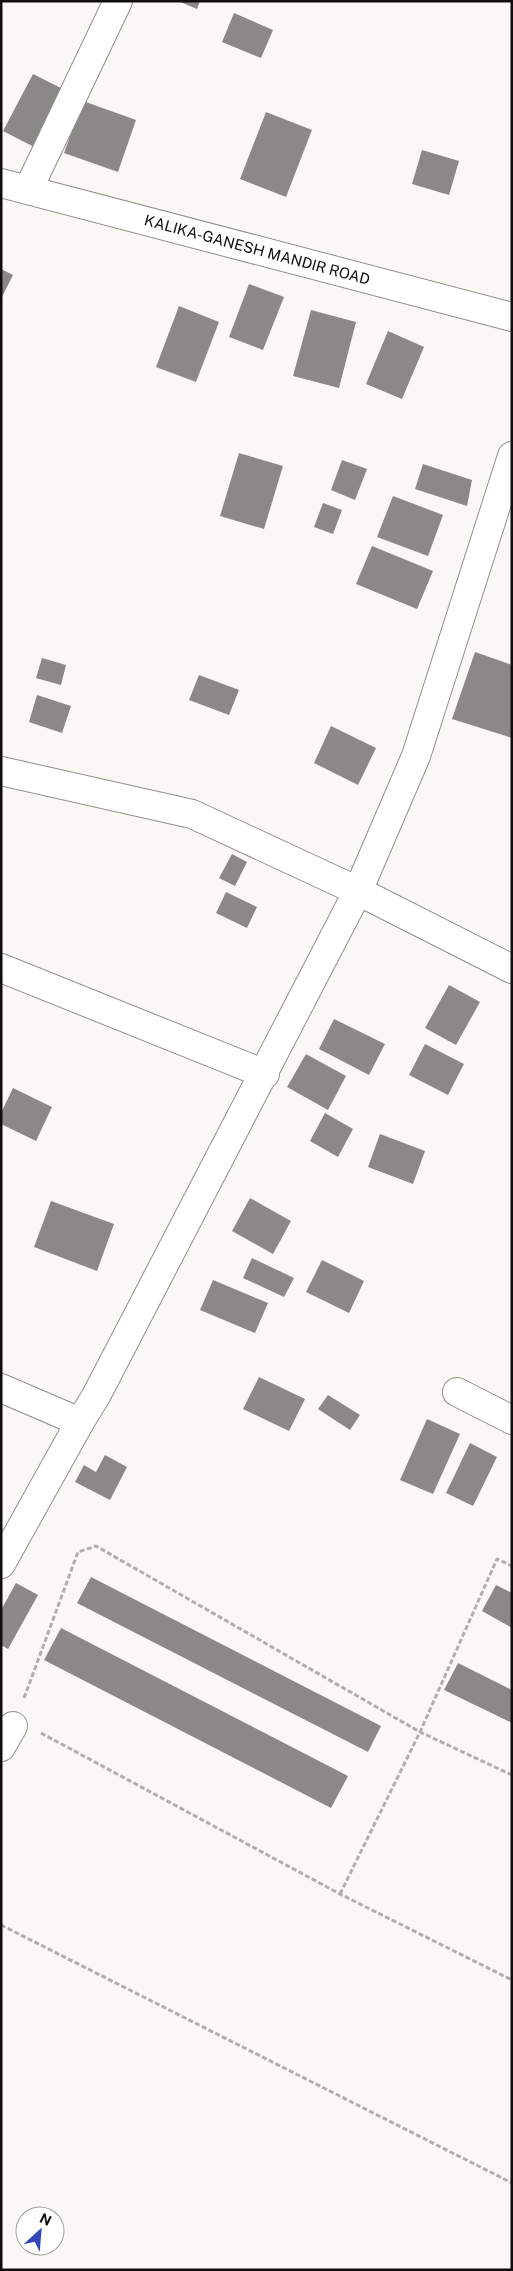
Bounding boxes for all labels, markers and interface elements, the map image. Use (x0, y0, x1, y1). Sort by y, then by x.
street label: KALIKA-GANESH MANDIR ROAD (142, 211, 372, 288)
north arrow (15, 2206, 65, 2256)
text: N (37, 2210, 54, 2229)

